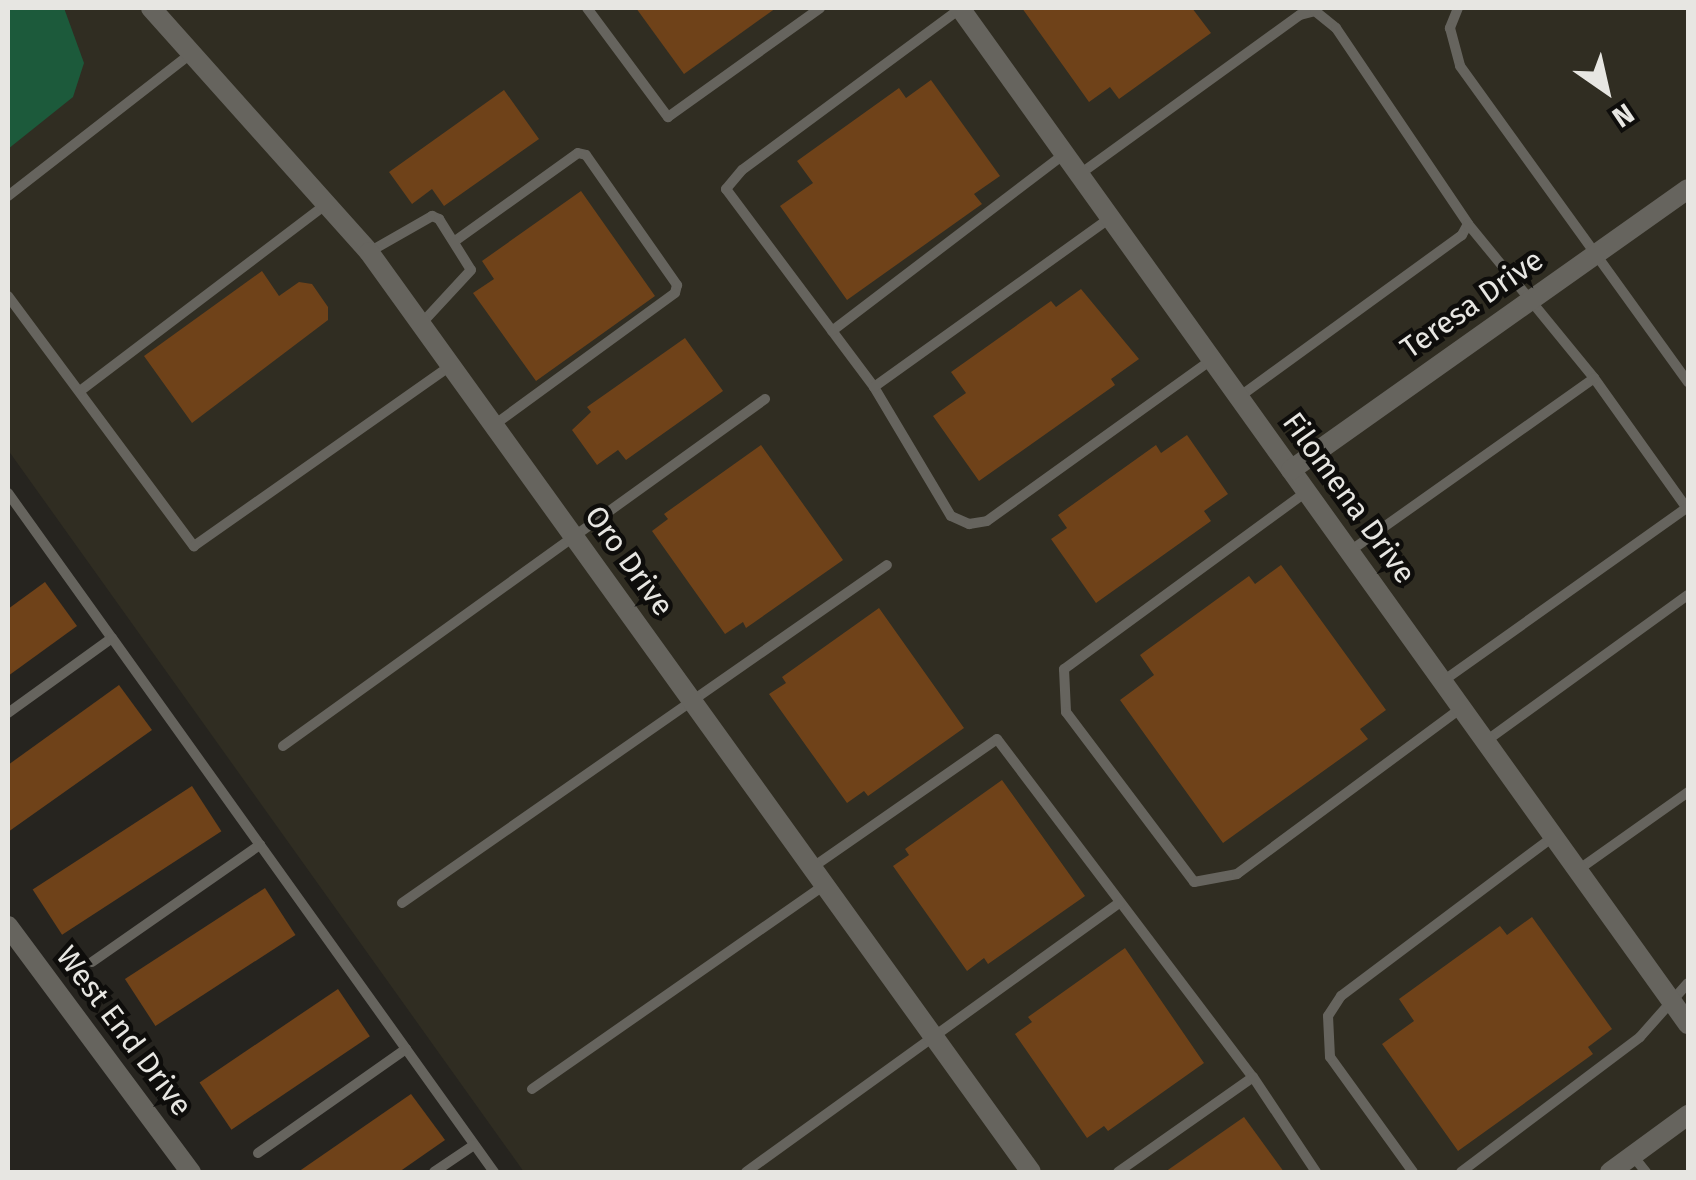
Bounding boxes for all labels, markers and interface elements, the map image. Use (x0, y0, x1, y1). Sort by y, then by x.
north arrow (1556, 40, 1656, 140)
text: N (1606, 96, 1640, 134)
street label: Teresa Drive (1394, 242, 1550, 366)
street label: Filomena Drive (1275, 405, 1423, 591)
street label: Oro Drive (577, 499, 681, 623)
street label: West End Drive (48, 939, 200, 1123)

